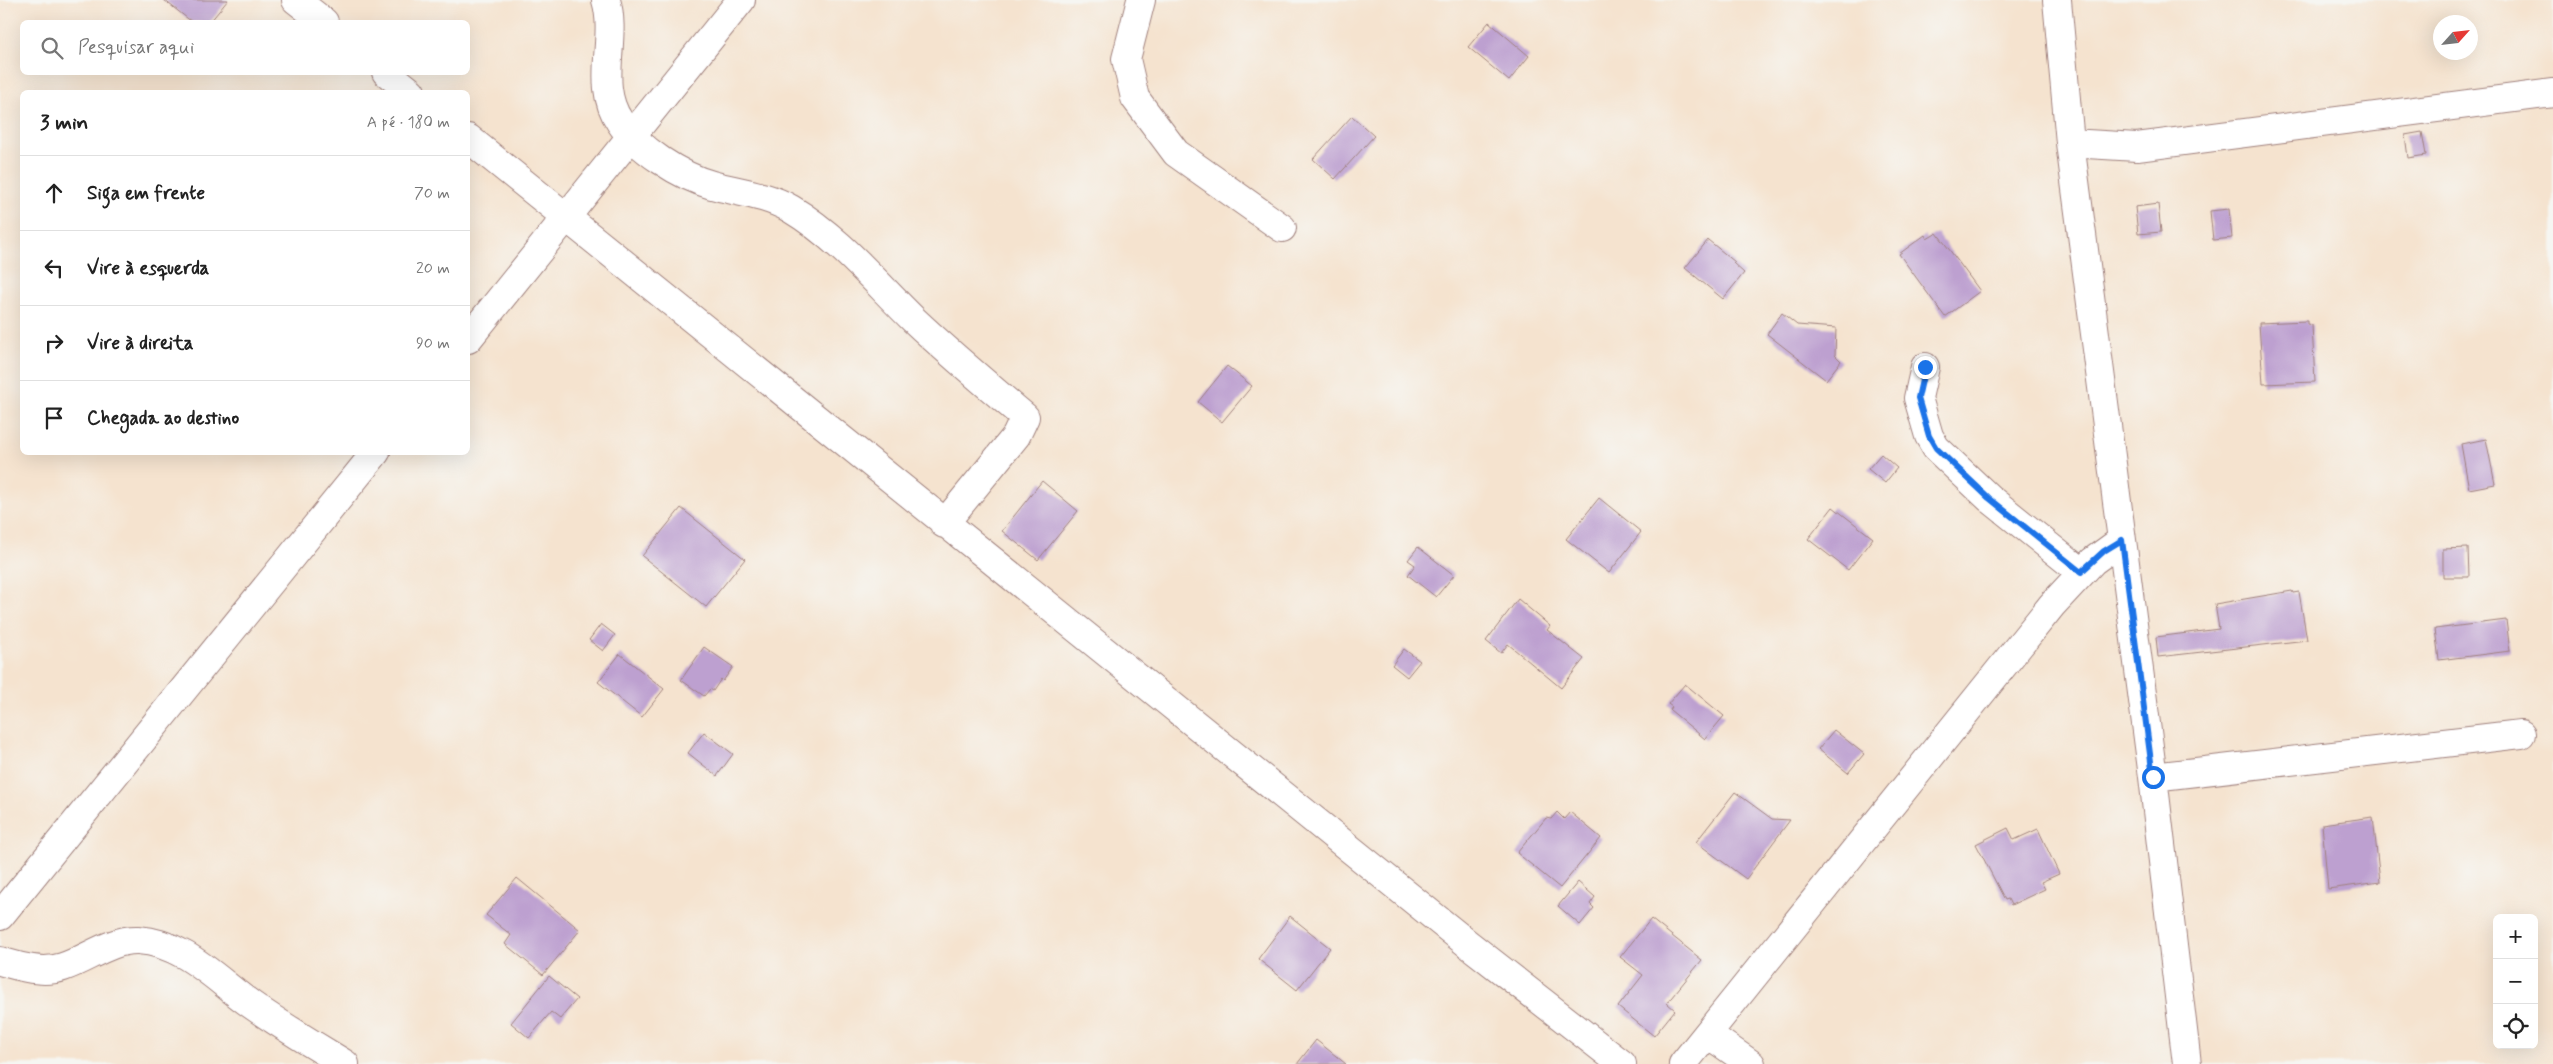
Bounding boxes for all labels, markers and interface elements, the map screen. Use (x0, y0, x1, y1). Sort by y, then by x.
north arrow (2433, 15, 2478, 60)
search box (20, 20, 470, 75)
icon: search (38, 34, 66, 62)
text: Pesquisar aqui (78, 35, 194, 60)
text: 3 min (40, 109, 88, 137)
text: A pé · 180 m (367, 112, 450, 133)
icon: ahead (40, 179, 68, 207)
text: Siga em frente (87, 181, 205, 206)
text: 70 m (414, 183, 450, 204)
icon: left (40, 254, 68, 282)
text: Vire à esquerda (87, 256, 209, 281)
text: 20 m (416, 258, 450, 279)
icon: right (40, 329, 68, 357)
text: Vire à direita (87, 331, 193, 356)
text: 90 m (416, 333, 450, 354)
route end (1914, 356, 1937, 379)
icon: arrive (40, 404, 68, 432)
text: Chegada ao destino (87, 406, 239, 431)
route start (2142, 766, 2165, 789)
map controls (2493, 914, 2538, 1049)
button: + (2493, 914, 2538, 959)
button: − (2493, 959, 2538, 1004)
button: locate (2493, 1004, 2538, 1049)

